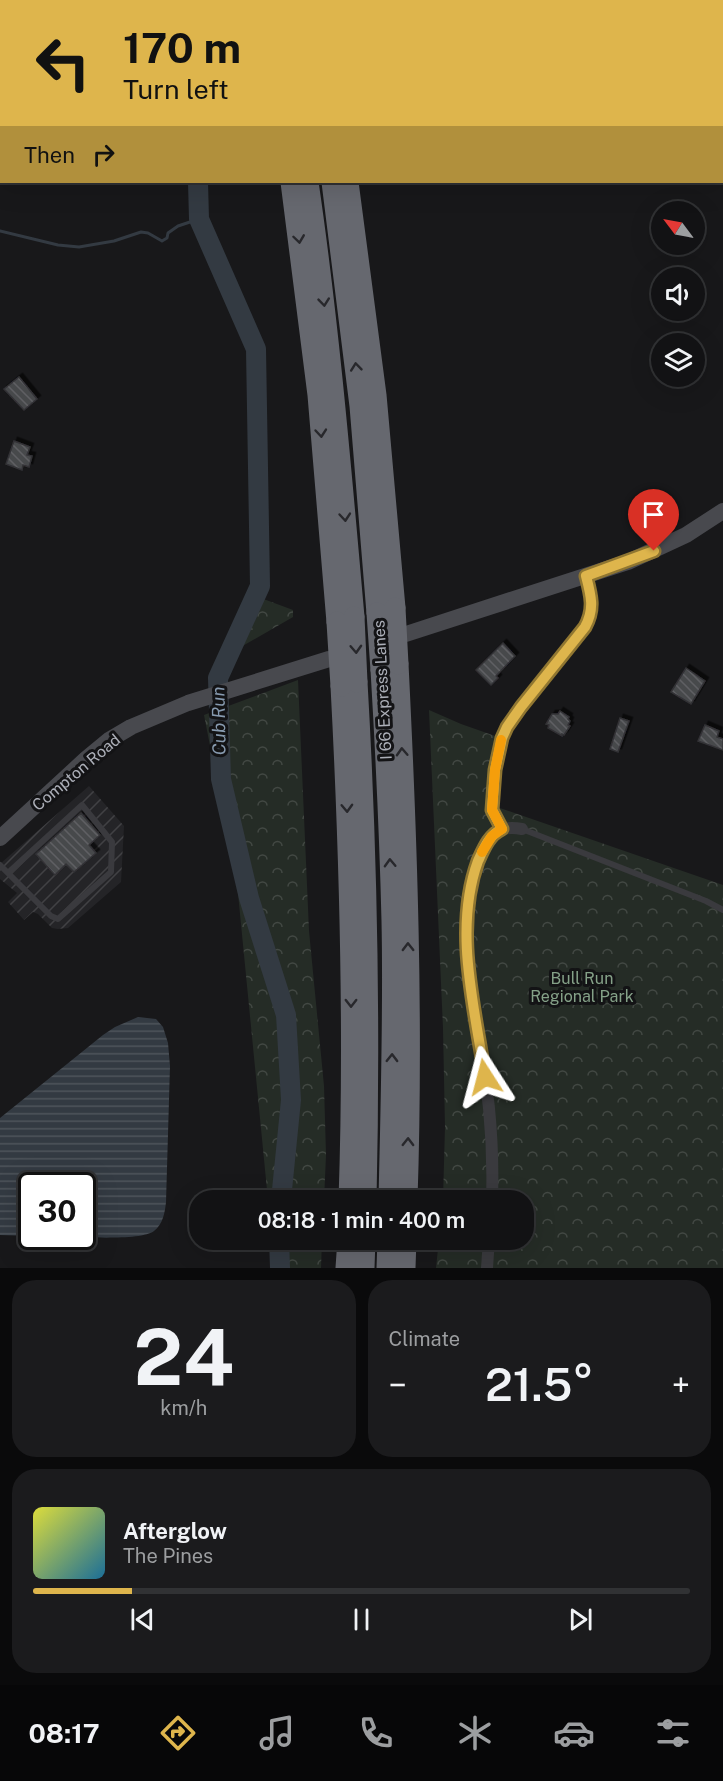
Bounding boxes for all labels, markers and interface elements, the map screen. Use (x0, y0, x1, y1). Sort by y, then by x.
text: 170 m (123, 23, 241, 72)
icon: left (24, 24, 102, 102)
text: Turn left (123, 73, 229, 105)
icon: right (87, 138, 120, 171)
text: Then (24, 142, 75, 168)
north arrow (651, 201, 705, 255)
map controls (651, 201, 705, 387)
one-way arrow (292, 235, 305, 244)
button: sound (651, 267, 705, 321)
one-way arrow (317, 297, 329, 306)
button: layers (651, 333, 705, 387)
one-way arrow (350, 362, 363, 371)
one-way arrow (314, 429, 327, 438)
pin (628, 489, 679, 551)
icon: arrive (637, 498, 670, 531)
one-way arrow (338, 512, 351, 521)
street label: I 66 Express Lanes (369, 620, 396, 760)
one-way arrow (349, 645, 362, 654)
water label: Cub Run (207, 686, 230, 756)
street label: Compton Road (28, 730, 124, 815)
one-way arrow (396, 747, 409, 756)
one-way arrow (341, 803, 353, 812)
one-way arrow (384, 858, 396, 867)
one-way arrow (402, 942, 415, 951)
park label: Bull Run Regional Park (530, 969, 634, 1006)
one-way arrow (345, 998, 357, 1007)
position arrow (453, 1045, 517, 1109)
one-way arrow (386, 1053, 398, 1062)
one-way arrow (402, 1137, 415, 1146)
speed limit sign: 30 (18, 1172, 96, 1250)
text: 08:18 · 1 min · 400 m (258, 1207, 465, 1233)
text: 24 (133, 1311, 234, 1403)
text: Climate (389, 1327, 460, 1351)
text: 21.5° (485, 1358, 594, 1411)
text: − (389, 1366, 407, 1404)
text: + (672, 1366, 690, 1404)
text: km/h (160, 1396, 207, 1420)
text: Afterglow (123, 1518, 227, 1544)
text: The Pines (123, 1544, 213, 1568)
icon: previous (126, 1603, 159, 1636)
icon: pause (345, 1603, 378, 1636)
icon: next (564, 1603, 597, 1636)
icon: directions (157, 1712, 199, 1754)
icon: music (256, 1712, 298, 1754)
icon: phone (355, 1712, 397, 1754)
icon: climate (454, 1712, 496, 1754)
icon: car (553, 1712, 595, 1754)
icon: filters (652, 1712, 694, 1754)
text: 08:17 (29, 1717, 100, 1749)

